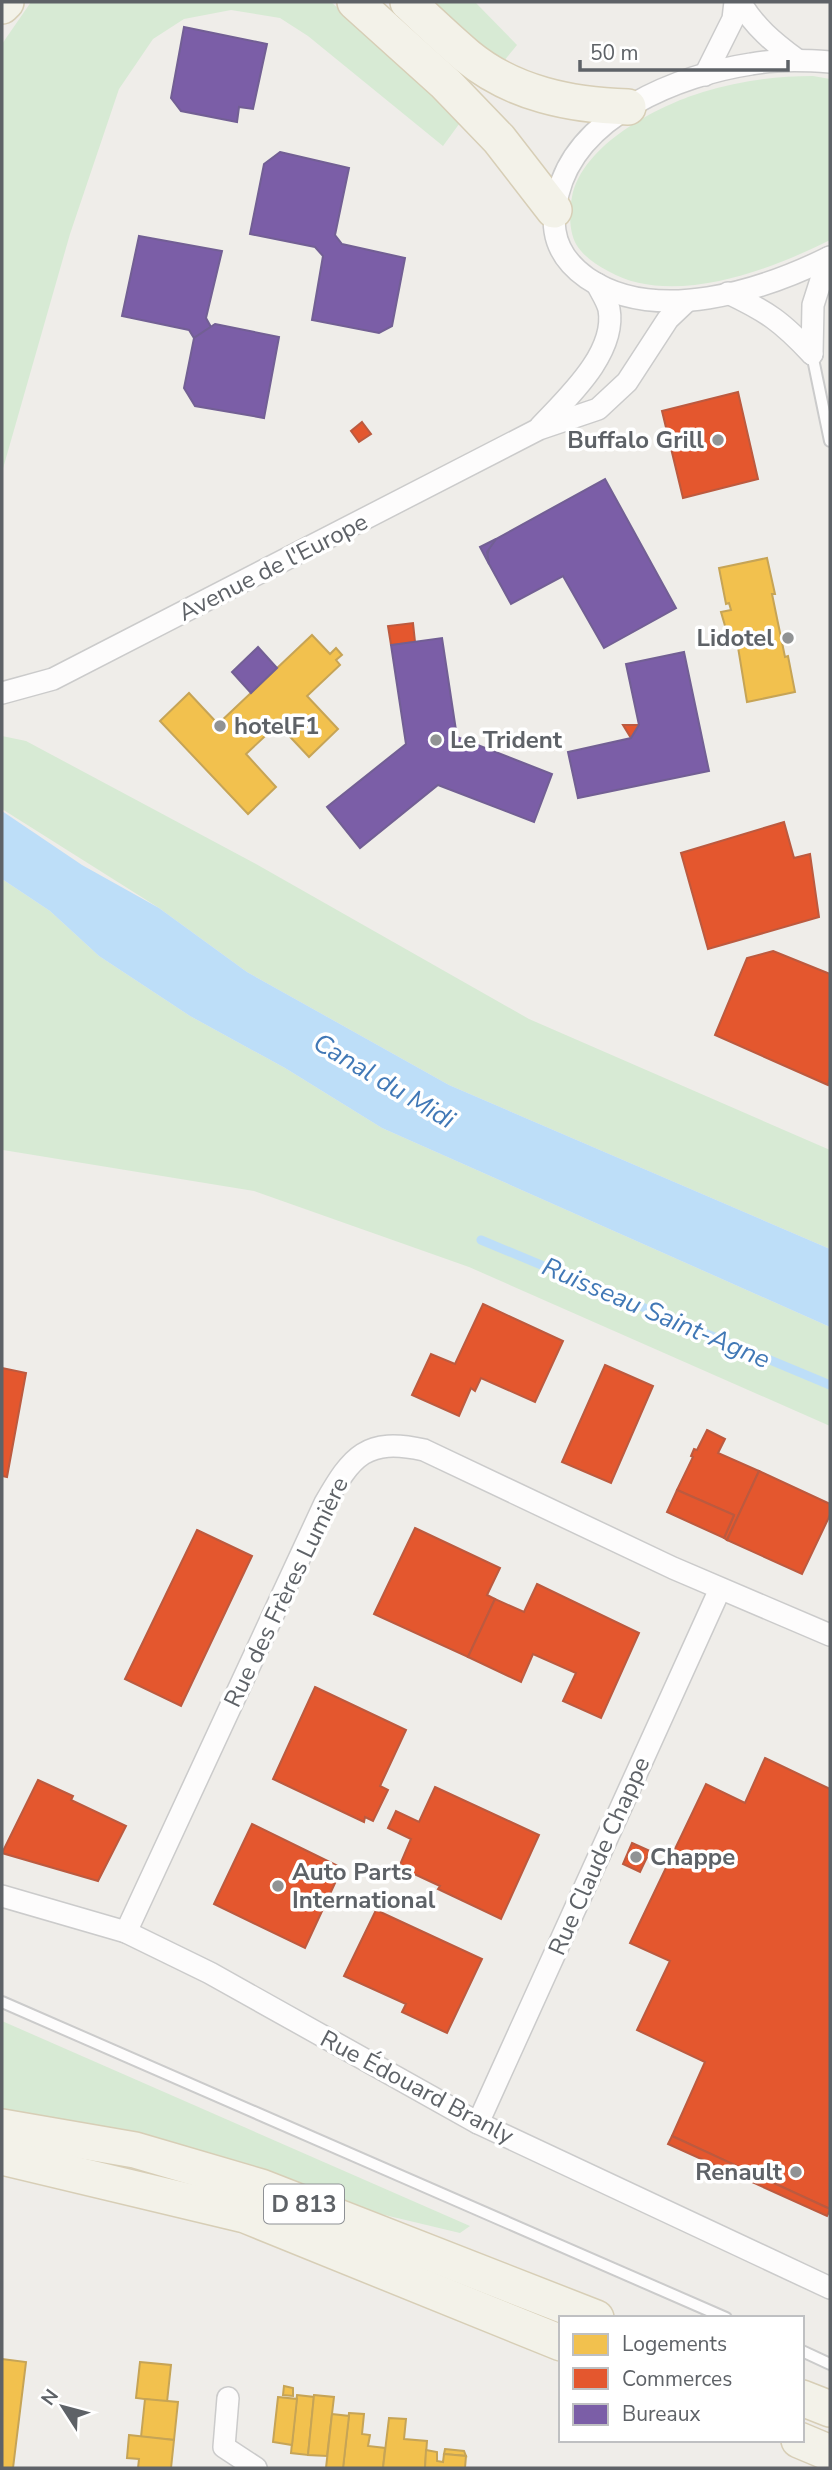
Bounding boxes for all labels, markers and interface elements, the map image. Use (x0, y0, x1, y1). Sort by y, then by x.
scale bar (580, 28, 788, 72)
text: 50 m (590, 39, 639, 67)
place label: Buffalo Grill (567, 424, 704, 456)
marker: Buffalo Grill (710, 432, 726, 448)
street label: Avenue de l'Europe (173, 505, 373, 629)
place label: Lidotel (697, 622, 774, 654)
marker: Lidotel (780, 630, 796, 646)
place label: hotelF1 (234, 710, 319, 742)
marker: hotelF1 (212, 718, 228, 734)
place label: Le Trident (450, 724, 563, 756)
marker: Le Trident (428, 732, 444, 748)
water label: Canal du Midi (307, 1025, 462, 1138)
water label: Ruisseau Saint-Agne (537, 1249, 776, 1377)
street label: Rue des Frères Lumière (216, 1472, 356, 1712)
street label: Rue Claude Chappe (541, 1752, 657, 1960)
place label: Chappe (650, 1841, 735, 1873)
marker: Chappe (628, 1849, 644, 1865)
place label: Auto Parts International (292, 1856, 436, 1916)
marker: Auto Parts International (270, 1878, 286, 1894)
street label: Rue Édouard Branly (315, 2022, 520, 2152)
place label: Renault (695, 2156, 783, 2188)
marker: Renault (788, 2164, 804, 2180)
road number: D 813 (264, 2184, 344, 2224)
legend (559, 2316, 804, 2442)
text: Logements (622, 2330, 727, 2358)
text: Commerces (622, 2365, 732, 2393)
north arrow (28, 2372, 98, 2442)
text: N (35, 2384, 65, 2411)
text: Bureaux (622, 2400, 700, 2428)

